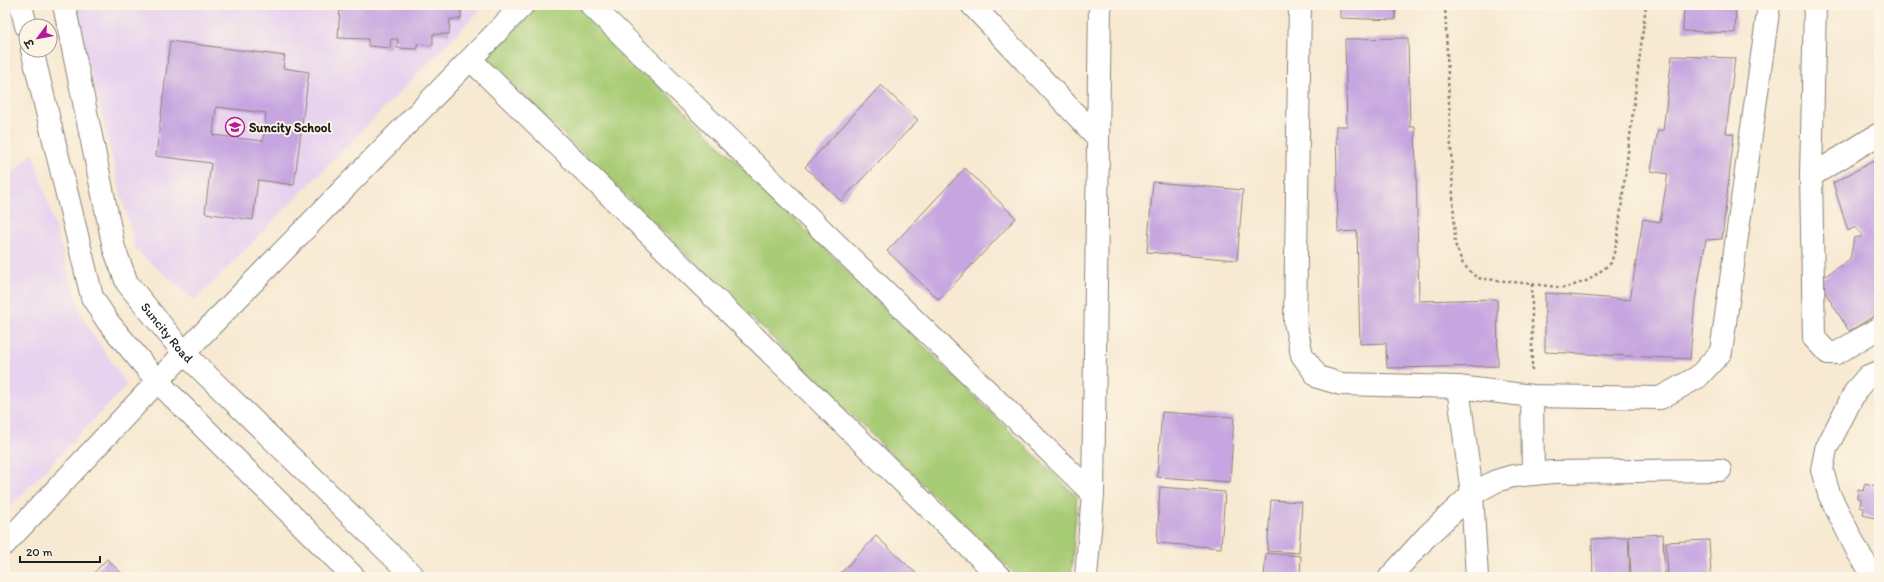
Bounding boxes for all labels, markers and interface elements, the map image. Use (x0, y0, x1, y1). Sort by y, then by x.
north arrow (18, 18, 58, 58)
text: उ (22, 35, 38, 50)
school or university icon: Suncity School (224, 116, 246, 138)
place label: Suncity School (249, 120, 331, 136)
street label: Suncity Road (138, 299, 196, 366)
scale bar (20, 538, 100, 564)
text: 20 m (26, 545, 53, 559)

